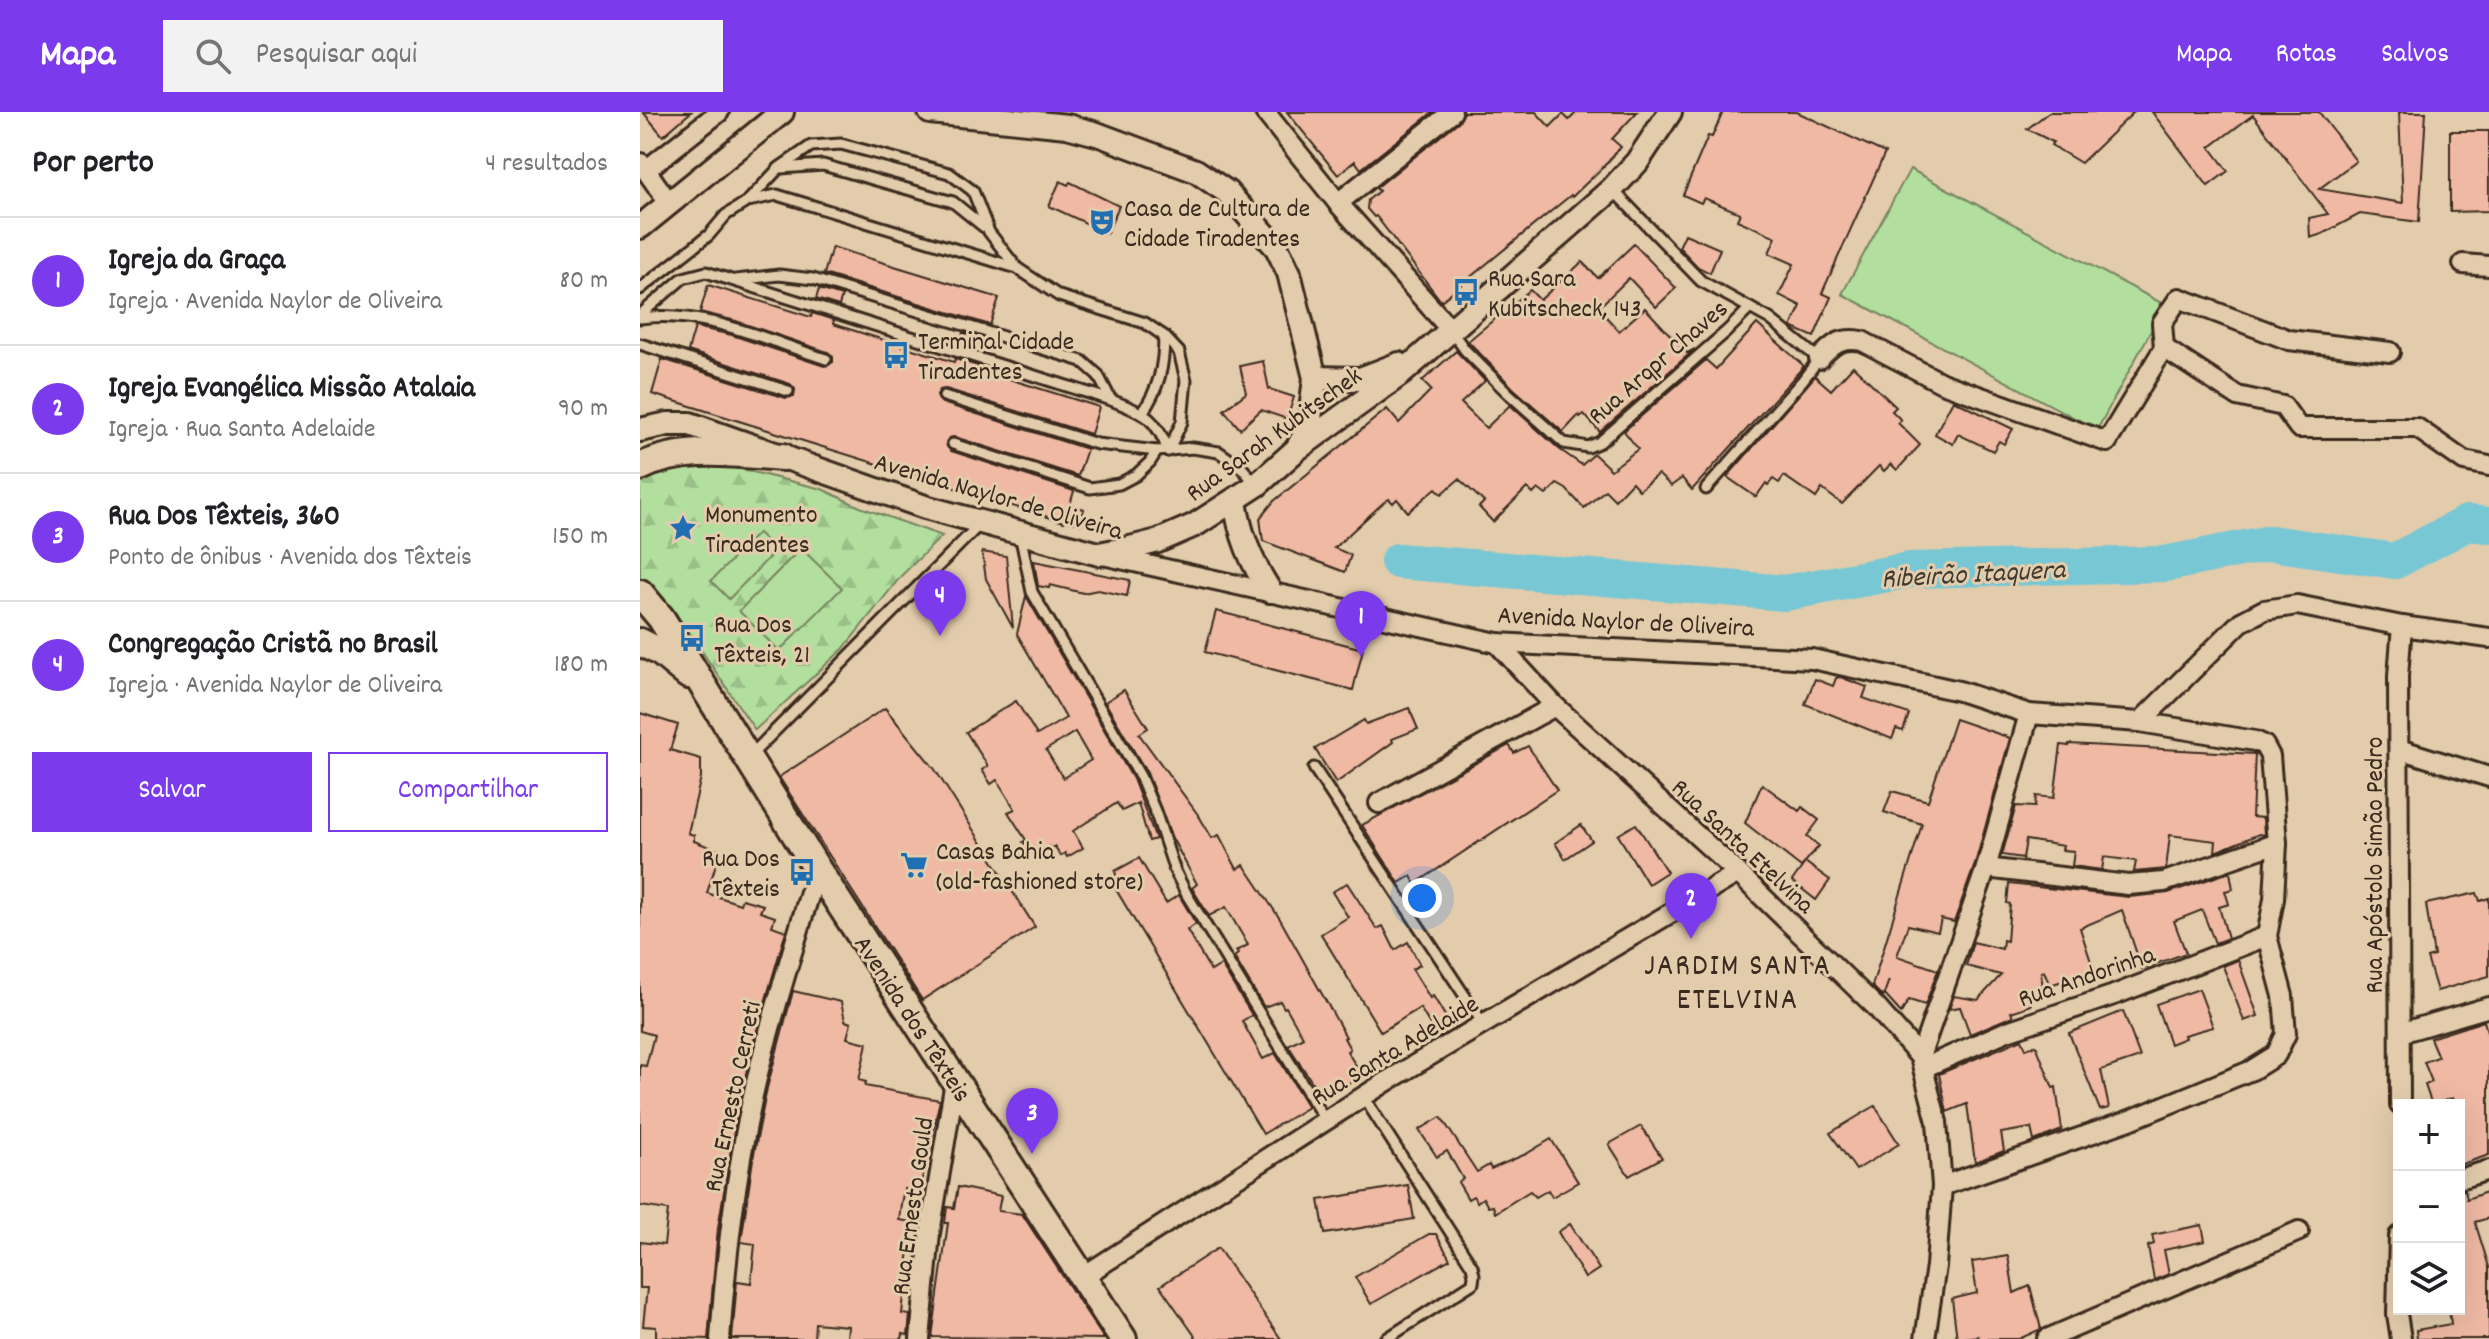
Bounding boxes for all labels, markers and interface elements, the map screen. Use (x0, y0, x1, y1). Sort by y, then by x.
search box (163, 20, 723, 92)
text: Mapa (40, 29, 115, 84)
icon: search (191, 34, 235, 78)
text: Pesquisar aqui (255, 35, 417, 78)
text: Mapa (2176, 36, 2232, 76)
text: Rotas (2276, 36, 2337, 76)
text: Salvos (2381, 36, 2449, 76)
text: Por perto (32, 140, 154, 189)
text: 4 resultados (485, 146, 608, 183)
place label: Casa de Cultura de Cidade Tiradentes (1124, 192, 1310, 259)
theatre icon: Casa de Cultura de Cidade Tiradentes (1087, 207, 1117, 237)
text: Igreja da Graça (108, 241, 285, 284)
place label: Rua Sara Kubitscheck, 143 (1488, 262, 1642, 329)
text: 1 (55, 263, 61, 300)
text: 80 m (560, 263, 608, 300)
bus stop icon: Rua Sara Kubitscheck, 143 (1451, 277, 1481, 307)
text: Igreja · Avenida Naylor de Oliveira (108, 284, 442, 321)
street label: Rua Arqpr Chaves (1581, 292, 1738, 435)
place label: Terminal Cidade Tiradentes (918, 325, 1074, 392)
bus stop icon: Terminal Cidade Tiradentes (881, 340, 911, 370)
street label: Rua Sarah Kubitschek (1179, 359, 1371, 512)
text: Igreja Evangélica Missão Atalaia (108, 369, 475, 412)
text: 2 (52, 391, 64, 428)
text: 90 m (558, 391, 608, 428)
text: Igreja · Rua Santa Adelaide (108, 412, 375, 449)
street label: Avenida Naylor de Oliveira (869, 445, 1127, 552)
text: Rua Dos Têxteis, 360 (108, 497, 340, 540)
place label: Monumento Tiradentes (705, 498, 818, 565)
place icon: Monumento Tiradentes (668, 513, 698, 543)
text: 3 (52, 519, 64, 556)
text: 150 m (552, 519, 608, 556)
text: Ponto de ônibus · Avenida dos Têxteis (108, 540, 472, 577)
water label: Ribeirão Itaquera (1880, 552, 2068, 602)
pin: 4 (914, 570, 966, 636)
pin: 1 (1335, 591, 1387, 657)
street label: Avenida Naylor de Oliveira (1497, 598, 1756, 649)
place label: Rua Dos Têxteis, 21 (714, 608, 810, 675)
bus stop icon: Rua Dos Têxteis, 21 (677, 623, 707, 653)
text: Congregação Cristã no Brasil (108, 625, 438, 668)
text: 4 (53, 647, 63, 684)
text: 180 m (554, 647, 608, 684)
text: Igreja · Avenida Naylor de Oliveira (108, 668, 442, 705)
street label: Rua Apóstolo Simão Pedro (2358, 737, 2395, 993)
button: Salvar (32, 752, 312, 832)
button: Compartilhar (328, 752, 608, 832)
street label: Rua Santa Etelvina (1662, 771, 1822, 924)
place label: Casas Bahia (old-fashioned store) (936, 835, 1143, 902)
place label: Rua Dos Têxteis (702, 842, 780, 909)
supermarket icon: Casas Bahia (old-fashioned store) (899, 850, 929, 880)
bus stop icon: Rua Dos Têxteis (787, 857, 817, 887)
pin: 2 (1665, 873, 1717, 939)
your location (1402, 878, 1442, 918)
street label: Avenida dos Têxteis (843, 929, 979, 1111)
street label: Rua Andorinha (2014, 937, 2161, 1019)
district label: JARDIM SANTA ETELVINA (1644, 947, 1832, 1024)
street label: Rua Santa Adelaide (1305, 987, 1487, 1117)
street label: Rua Ernesto Cerreti (696, 998, 773, 1196)
pin: 3 (1006, 1088, 1058, 1154)
map controls (2393, 1099, 2465, 1315)
button: + (2393, 1099, 2465, 1171)
street label: Rua Ernesto Gould (884, 1115, 945, 1298)
button: − (2393, 1171, 2465, 1243)
button: layers (2393, 1243, 2465, 1315)

